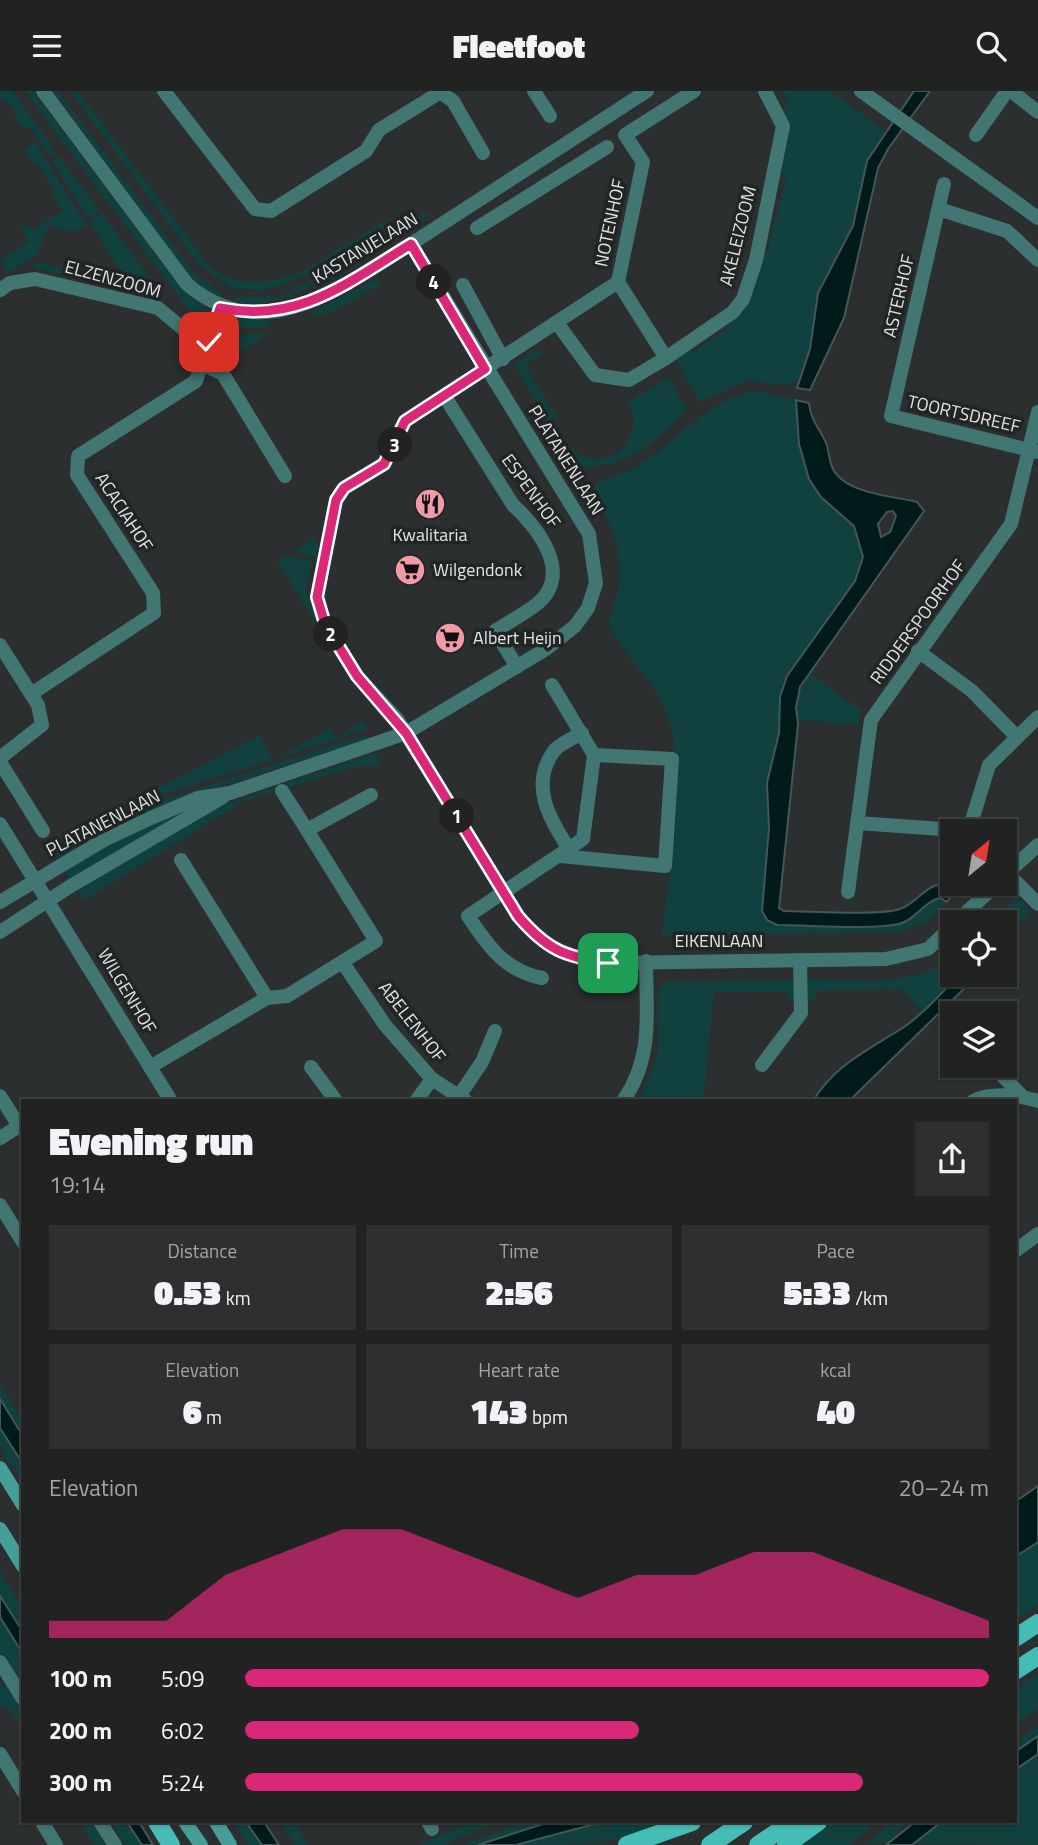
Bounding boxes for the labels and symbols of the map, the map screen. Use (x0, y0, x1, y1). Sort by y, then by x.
street label: NOTENHOF (587, 177, 632, 269)
street label: AKELEIZOOM (712, 183, 763, 289)
street label: KASTANJELAAN (307, 205, 423, 290)
street label: ASTERHOF (876, 252, 921, 340)
street label: ELZENZOOM (62, 253, 164, 304)
pin: 4 (416, 265, 452, 299)
pin (179, 312, 239, 372)
street label: TOORTSDREEF (905, 387, 1023, 440)
street label: PLATANENLAAN (522, 400, 611, 520)
pin: 3 (378, 427, 412, 463)
street label: ESPENHOF (495, 448, 568, 533)
street label: ACACIAHOF (89, 467, 160, 557)
restaurant icon: Kwalitaria (413, 487, 447, 521)
place label: Kwalitaria (392, 521, 468, 548)
supermarket icon: Wilgendonk (393, 553, 427, 587)
street label: RIDDERSPOORHOF (863, 554, 972, 690)
place label: Wilgendonk (433, 556, 523, 583)
pin: 2 (314, 617, 348, 651)
supermarket icon: Albert Heijn (433, 621, 467, 655)
place label: Albert Heijn (473, 624, 562, 651)
street label: PLATANENLAAN (41, 782, 165, 863)
pin: 1 (440, 799, 475, 833)
north arrow (940, 819, 1017, 896)
street label: EIKENLAAN (675, 927, 764, 954)
pin (578, 933, 638, 993)
street label: WILGENHOF (91, 943, 164, 1039)
street label: ABELENHOF (372, 976, 453, 1068)

